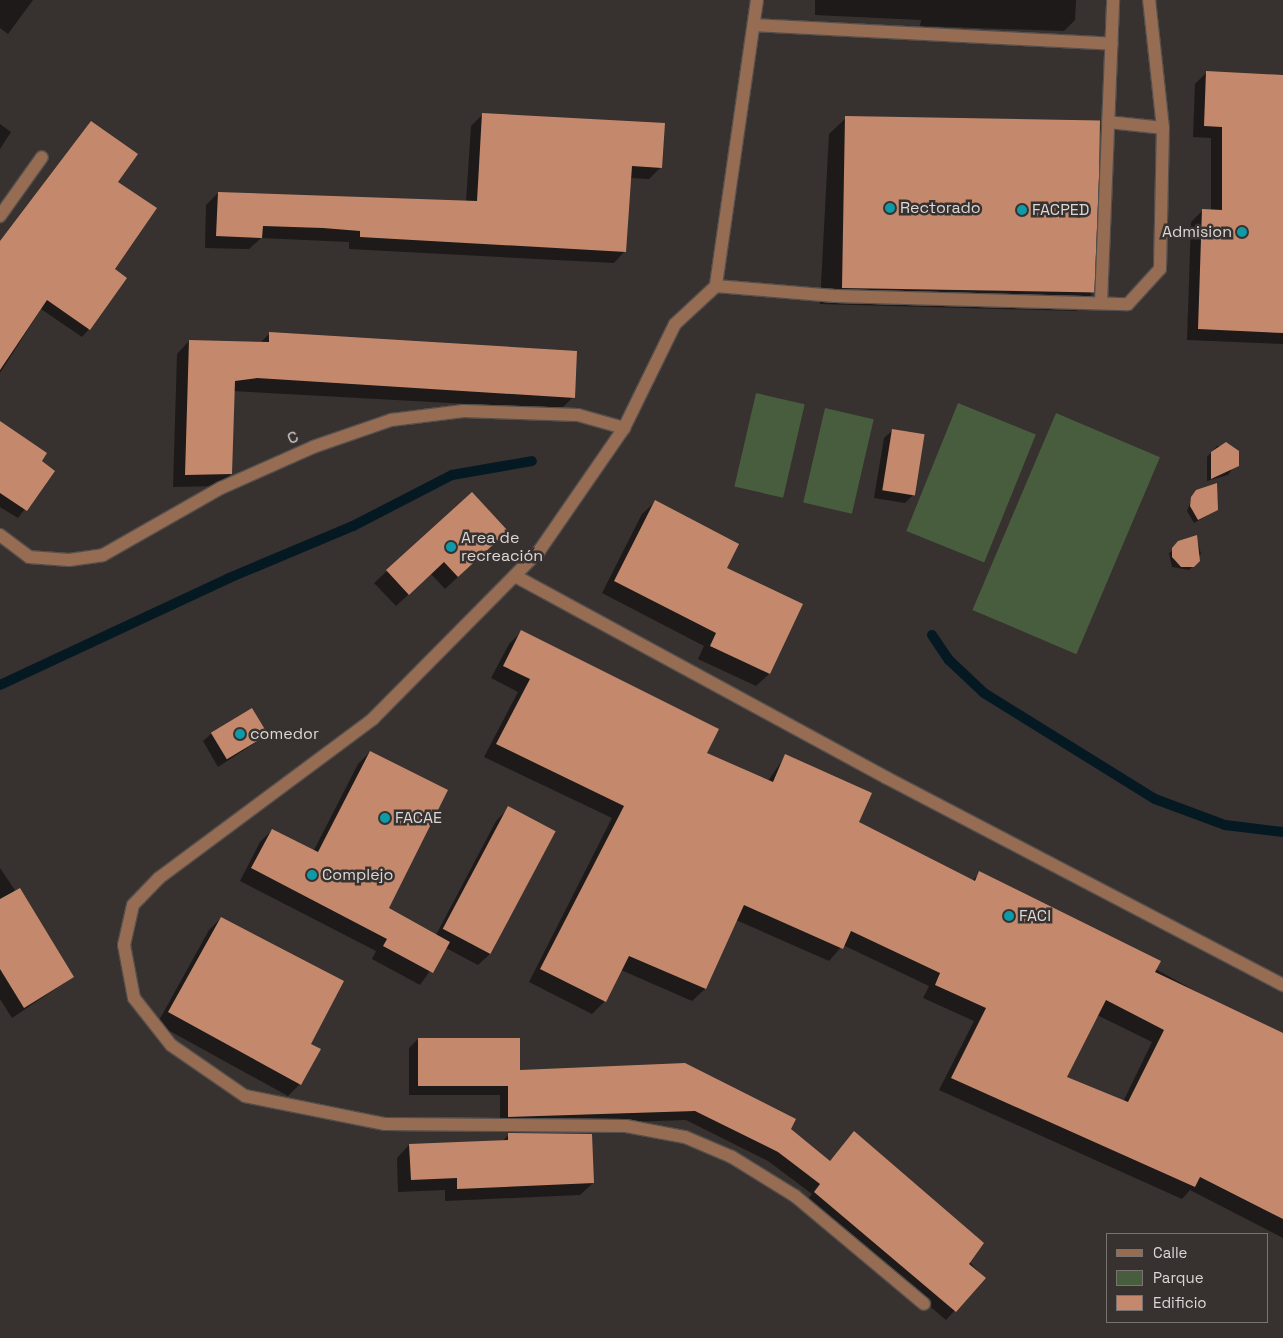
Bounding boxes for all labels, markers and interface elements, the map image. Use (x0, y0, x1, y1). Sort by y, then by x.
place label: Rectorado (900, 198, 981, 218)
place label: FACPED (1032, 200, 1089, 220)
marker: Rectorado (884, 202, 896, 214)
marker: FACPED (1016, 204, 1028, 216)
place label: Admision (1162, 222, 1232, 242)
marker: Admision (1236, 226, 1248, 238)
street label: C (284, 427, 302, 449)
place label: Area de recreación (461, 528, 543, 566)
marker: Area de recreación (445, 541, 457, 553)
place label: comedor (250, 724, 319, 744)
marker: comedor (234, 728, 246, 740)
place label: FACAE (395, 808, 442, 828)
marker: FACAE (379, 812, 391, 824)
place label: Complejo (322, 865, 393, 885)
marker: Complejo (306, 869, 318, 881)
place label: FACI (1019, 906, 1051, 926)
marker: FACI (1003, 910, 1015, 922)
legend (1106, 1233, 1268, 1323)
text: Calle (1153, 1243, 1188, 1262)
text: Parque (1153, 1268, 1204, 1287)
text: Edificio (1153, 1293, 1207, 1312)

